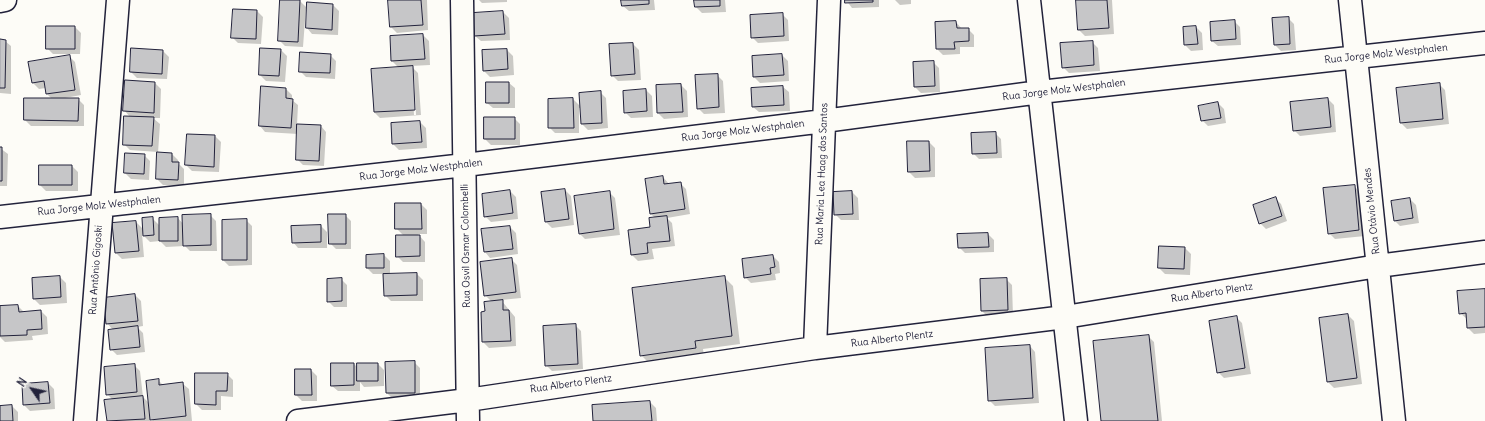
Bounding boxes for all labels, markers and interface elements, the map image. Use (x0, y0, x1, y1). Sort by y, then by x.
street label: Rua Jorge Molz Westphalen (1324, 42, 1448, 66)
street label: Rua Jorge Molz Westphalen (1002, 76, 1126, 104)
street label: Rua Maria Lea Haag dos Santos (814, 103, 830, 245)
street label: Rua Jorge Molz Westphalen (681, 117, 805, 145)
street label: Rua Jorge Molz Westphalen (359, 156, 483, 184)
street label: Rua Otávio Mendes (1361, 167, 1383, 255)
street label: Rua Osvil Osmar Colombelli (459, 184, 473, 308)
street label: Rua Jorge Molz Westphalen (37, 194, 161, 218)
street label: Rua Antônio Gigoski (87, 225, 105, 315)
street label: Rua Alberto Plentz (1170, 281, 1254, 305)
street label: Rua Alberto Plentz (850, 328, 934, 350)
north arrow (12, 369, 52, 409)
street label: Rua Alberto Plentz (529, 372, 613, 396)
text: N (14, 375, 30, 389)

